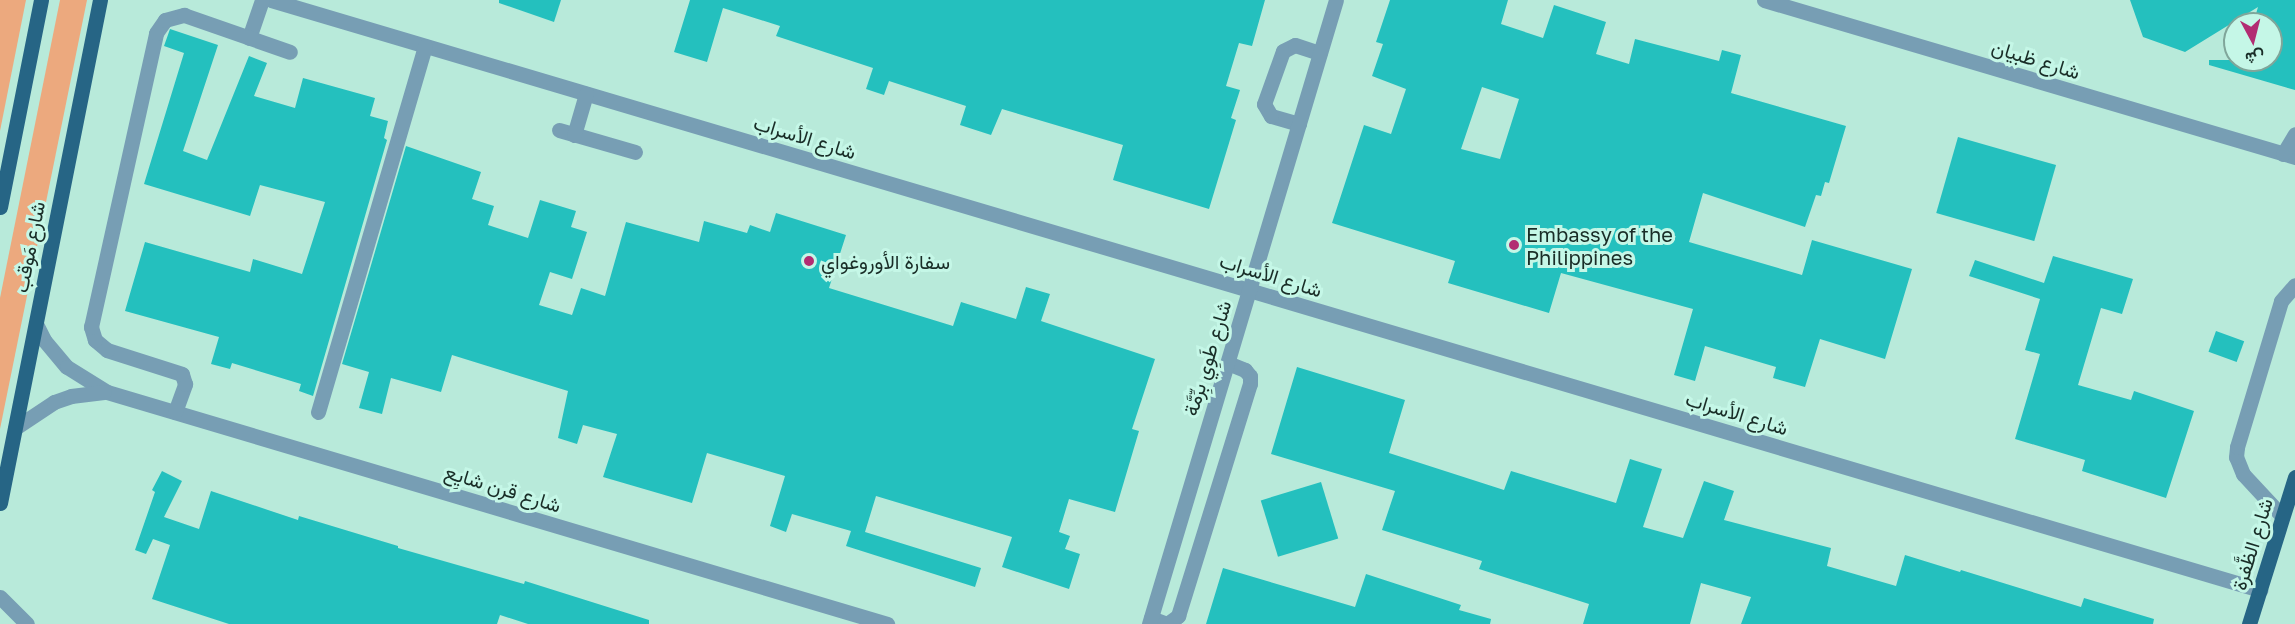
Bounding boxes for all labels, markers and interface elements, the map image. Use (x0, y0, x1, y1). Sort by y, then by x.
north arrow (2223, 12, 2283, 72)
street label: شارع ظبيان (1989, 34, 2083, 84)
text: ش (2244, 47, 2266, 69)
street label: شارع الأسراب (751, 110, 859, 164)
street label: شارع مَوقب (8, 199, 50, 295)
place label: Embassy of the Philippines (1526, 222, 1673, 269)
marker: Embassy of the Philippines (1507, 238, 1521, 252)
street label: شارع الأسراب (1217, 248, 1325, 302)
place label: سفارة الأوروغواي (821, 249, 950, 273)
marker: سفارة الأوروغواي (802, 254, 816, 268)
street label: شارع طَوِي بِرِّمَّة (1178, 297, 1236, 419)
street label: شارع الأسراب (1683, 386, 1791, 440)
street label: شارع قرن شايِع (442, 459, 564, 517)
street label: شارع الظَّفرة (2227, 495, 2277, 593)

